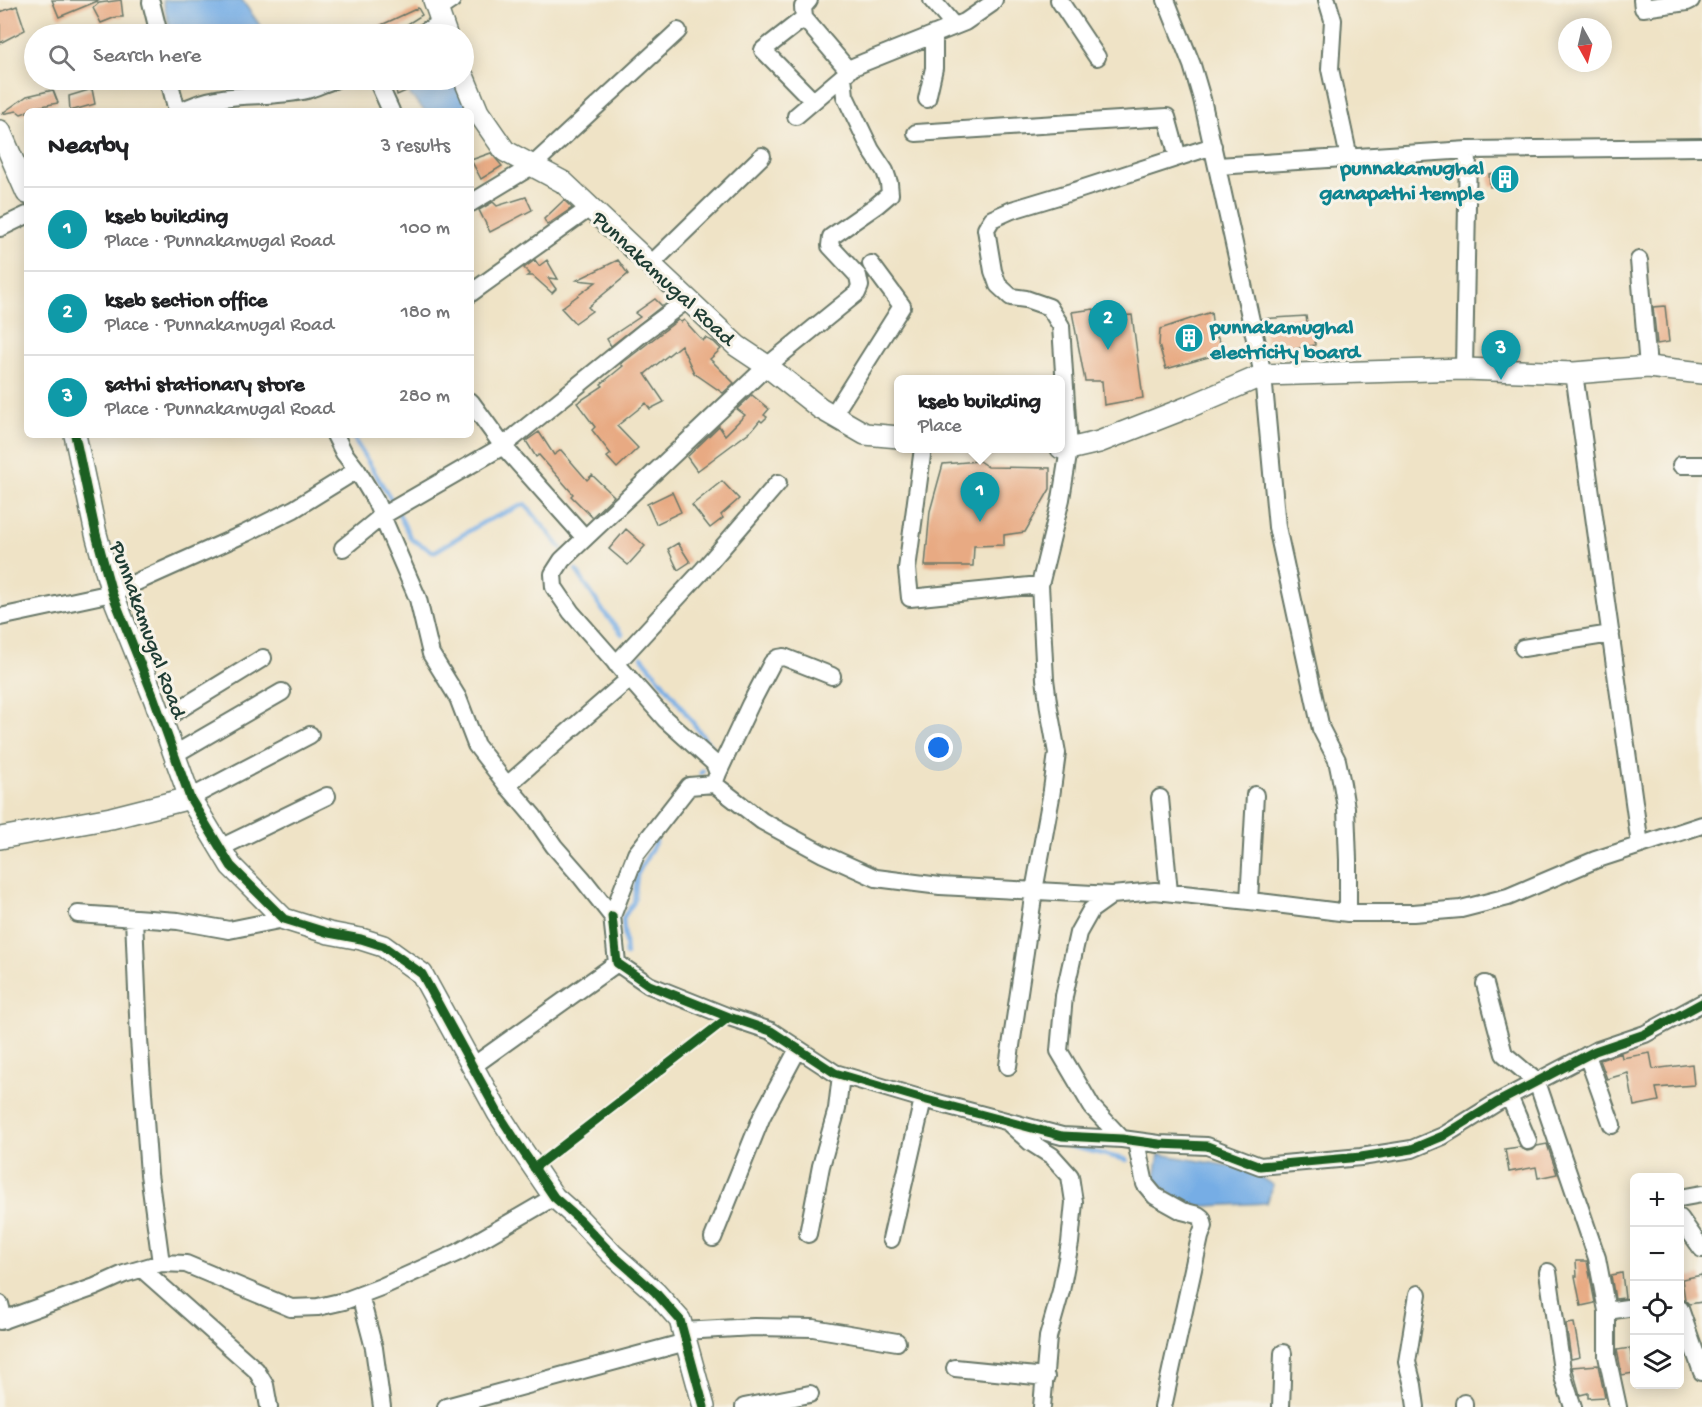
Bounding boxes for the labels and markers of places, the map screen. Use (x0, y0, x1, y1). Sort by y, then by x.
place label: punnakamughal ganapathi temple (1319, 157, 1485, 208)
building icon: punnakamughal ganapathi temple (1489, 163, 1521, 195)
pin: 2 (1088, 300, 1128, 350)
place label: punnakamughal electricity board (1209, 316, 1362, 367)
building icon: punnakamughal electricity board (1173, 322, 1205, 354)
pin: 3 (1482, 330, 1520, 380)
pin: 1 (960, 472, 1000, 522)

